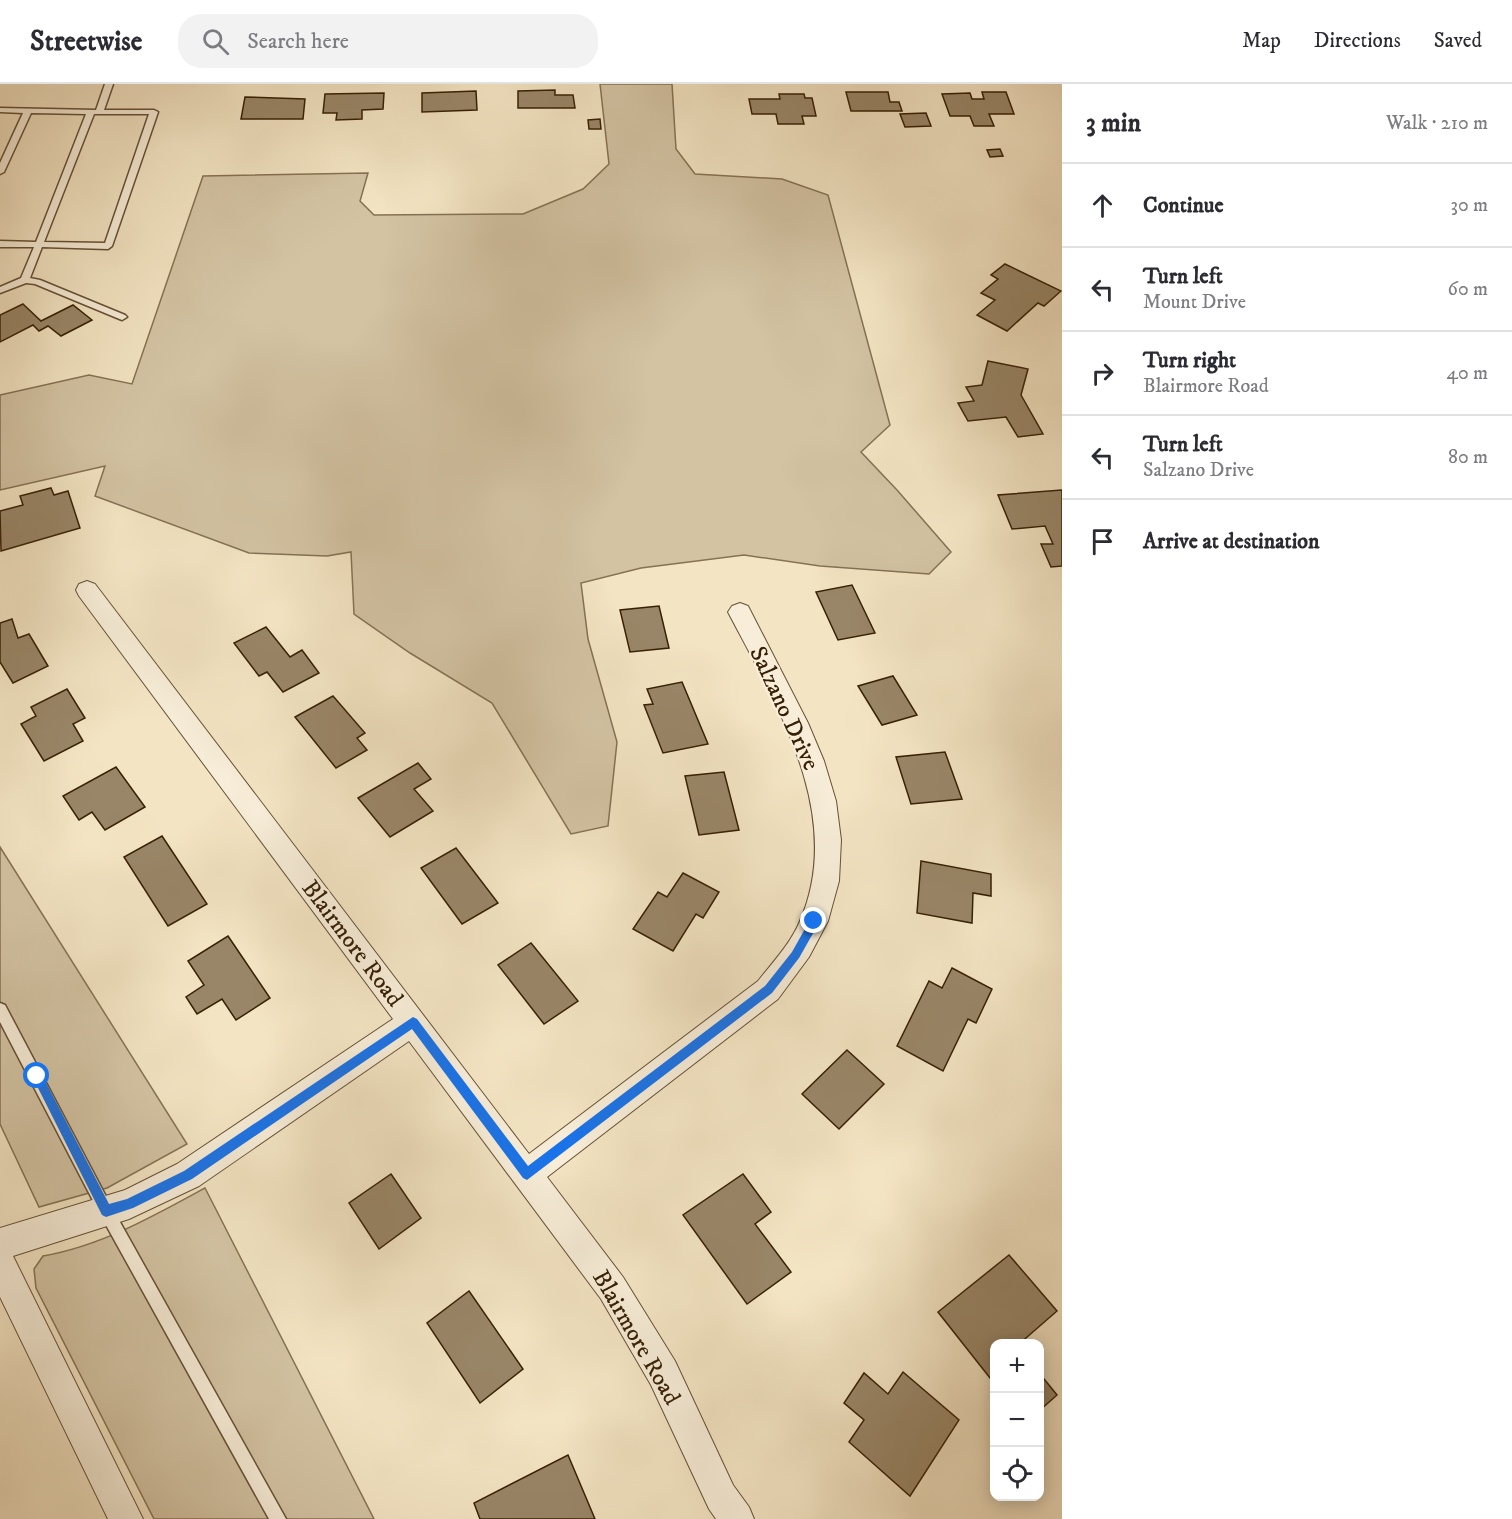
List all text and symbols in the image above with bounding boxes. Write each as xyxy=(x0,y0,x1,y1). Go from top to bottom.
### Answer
search box xyxy=(178,14,598,68)
text: Streetwise xyxy=(30,24,142,59)
icon: search xyxy=(199,25,232,58)
text: Search here xyxy=(247,28,349,55)
text: Map xyxy=(1242,28,1281,54)
text: Directions xyxy=(1314,28,1401,54)
text: Saved xyxy=(1434,28,1482,54)
text: 3 min xyxy=(1086,107,1141,140)
text: Walk · 210 m xyxy=(1386,111,1488,136)
icon: ahead xyxy=(1086,189,1119,222)
text: Continue xyxy=(1143,192,1224,219)
text: 30 m xyxy=(1450,193,1488,218)
text: Turn left xyxy=(1143,263,1223,290)
icon: left xyxy=(1086,273,1119,306)
text: 60 m xyxy=(1448,277,1488,302)
text: Mount Drive xyxy=(1143,290,1246,315)
text: Turn right xyxy=(1143,347,1236,374)
icon: right xyxy=(1086,357,1119,390)
text: 40 m xyxy=(1446,361,1488,386)
text: Blairmore Road xyxy=(1143,374,1269,399)
text: Turn left xyxy=(1143,431,1223,458)
icon: left xyxy=(1086,441,1119,474)
text: 80 m xyxy=(1448,445,1488,470)
text: Salzano Drive xyxy=(1143,458,1254,483)
icon: arrive xyxy=(1086,525,1119,558)
text: Arrive at destination xyxy=(1143,528,1320,555)
street label: Salzano Drive xyxy=(742,642,826,775)
street label: Blairmore Road xyxy=(295,874,410,1013)
route end xyxy=(800,907,826,933)
route start xyxy=(23,1062,49,1088)
street label: Blairmore Road xyxy=(585,1265,687,1410)
map controls xyxy=(990,1339,1044,1501)
button: + xyxy=(990,1339,1044,1393)
button: − xyxy=(990,1393,1044,1447)
button: locate xyxy=(990,1447,1044,1501)

